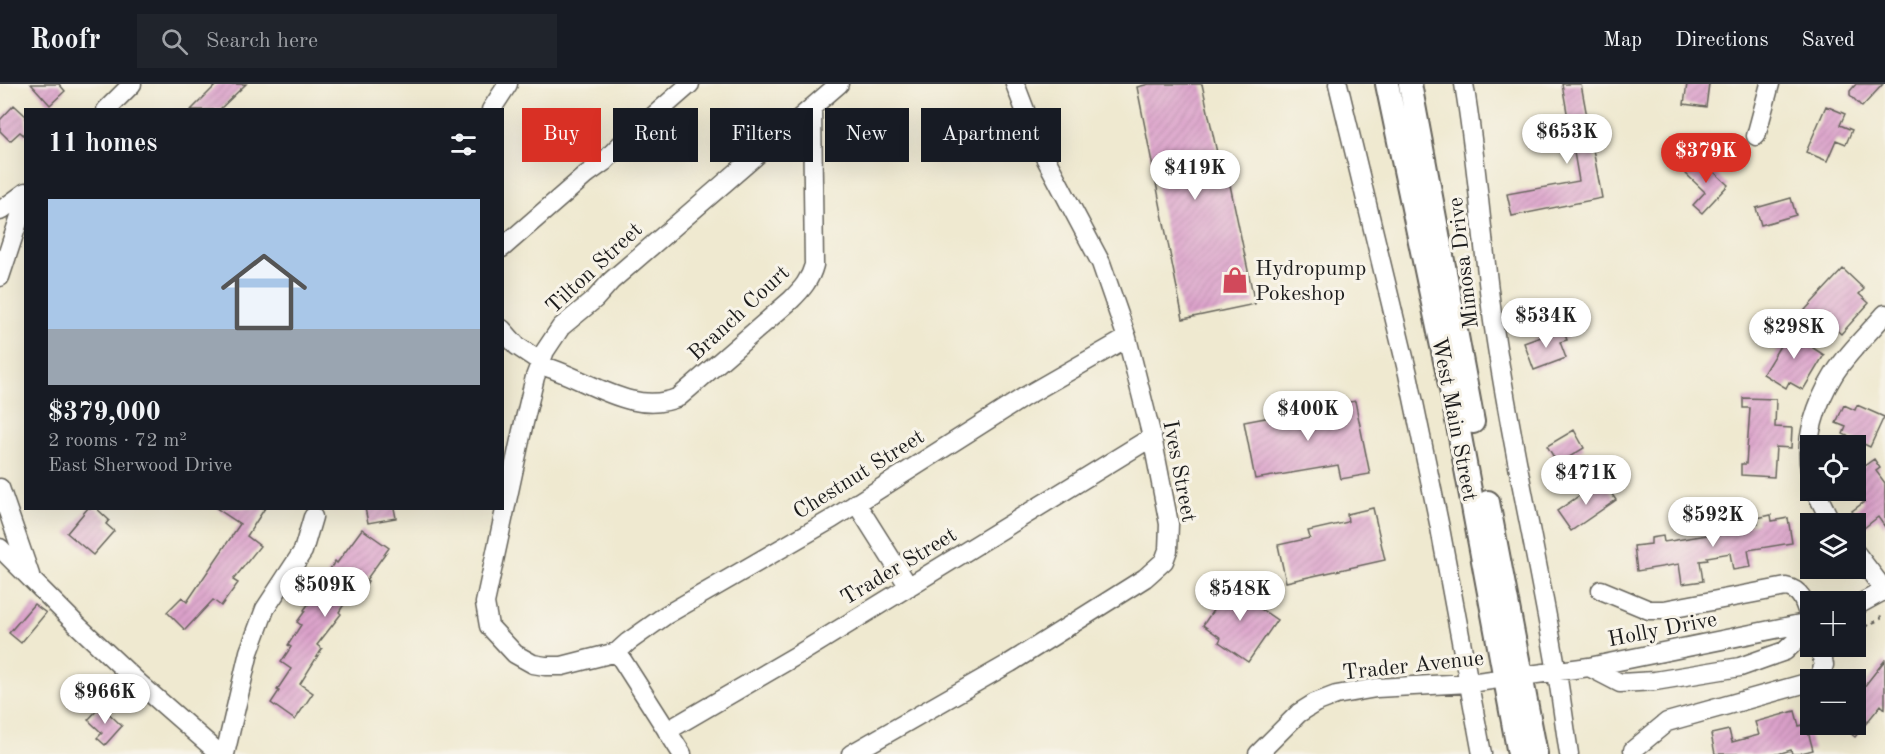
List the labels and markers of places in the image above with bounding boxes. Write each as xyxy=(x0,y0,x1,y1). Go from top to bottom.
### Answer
pin: $653K xyxy=(1525,114,1609,165)
pin: $379K xyxy=(1664,133,1748,184)
pin: $419K xyxy=(1153,150,1237,201)
place label: Hydropump Pokeshop xyxy=(1255,258,1366,305)
shop icon: Hydropump Pokeshop xyxy=(1220,265,1250,295)
pin: $534K xyxy=(1504,298,1588,349)
pin: $298K xyxy=(1752,309,1836,360)
pin: $400K xyxy=(1266,391,1350,442)
pin: $471K xyxy=(1544,455,1628,506)
pin: $592K xyxy=(1671,497,1755,548)
pin: $509K xyxy=(283,567,367,618)
pin: $548K xyxy=(1198,571,1282,622)
pin: $966K xyxy=(63,674,147,725)

